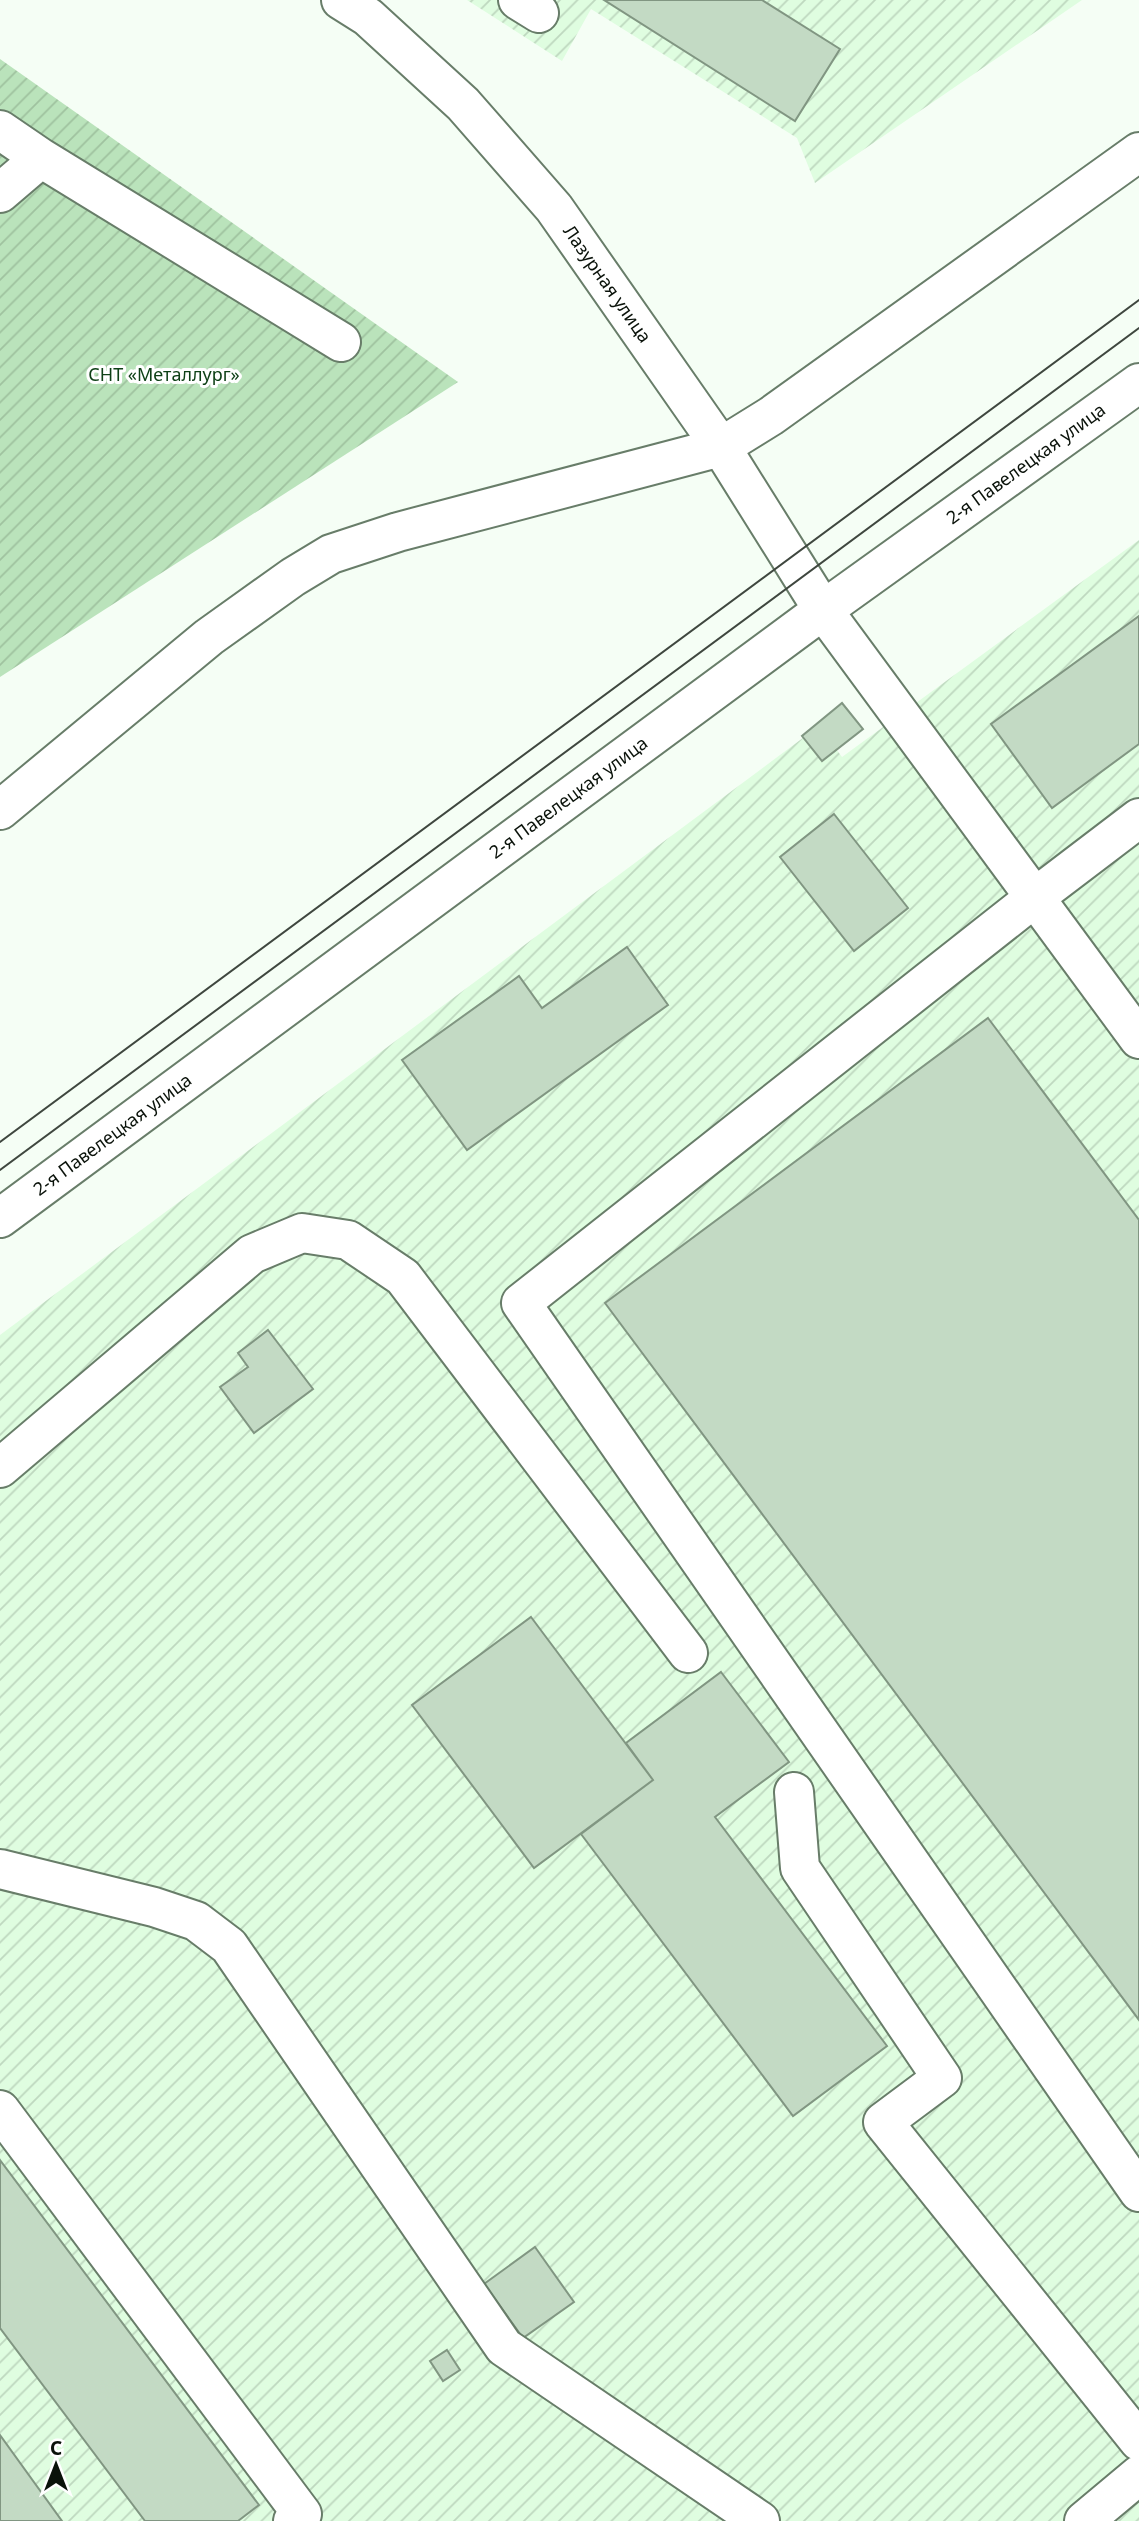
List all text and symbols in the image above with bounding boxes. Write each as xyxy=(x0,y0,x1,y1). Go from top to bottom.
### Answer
street label: Лазурная улица xyxy=(558,220,657,347)
park label: СНТ «Металлург» xyxy=(88,362,240,386)
street label: 2-я Павелецкая улица xyxy=(941,397,1110,529)
street label: 2-я Павелецкая улица xyxy=(484,731,652,864)
street label: 2-я Павелецкая улица xyxy=(28,1067,196,1201)
north arrow xyxy=(21,2430,91,2500)
text: С xyxy=(50,2435,62,2461)

